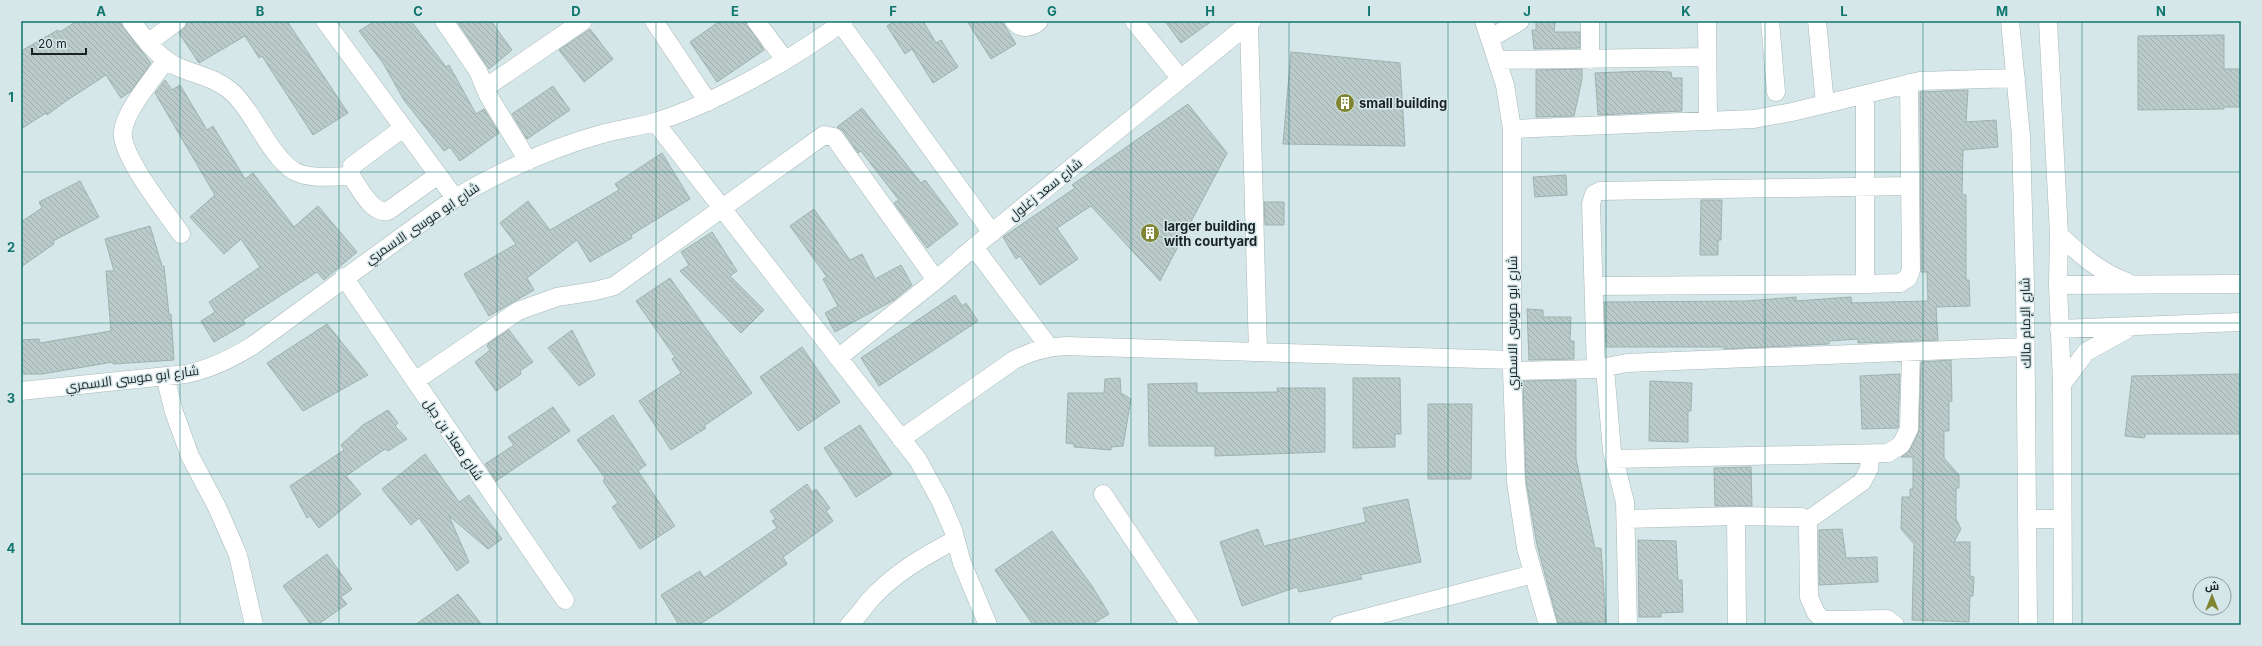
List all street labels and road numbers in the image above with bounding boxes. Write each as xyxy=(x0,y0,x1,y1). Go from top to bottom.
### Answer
street label: شارع سعد زغلول xyxy=(1005,155,1086,224)
street label: شارع ابو موسى الاسمري xyxy=(362,179,484,270)
street label: شارع ابو موسى الاسمري xyxy=(1504,256,1523,390)
street label: شارع الإمام مالك xyxy=(2016,277,2036,369)
street label: شارع ابو موسى الاسمري xyxy=(64,362,200,397)
street label: شارع معاذ بن جبل xyxy=(420,395,487,484)

